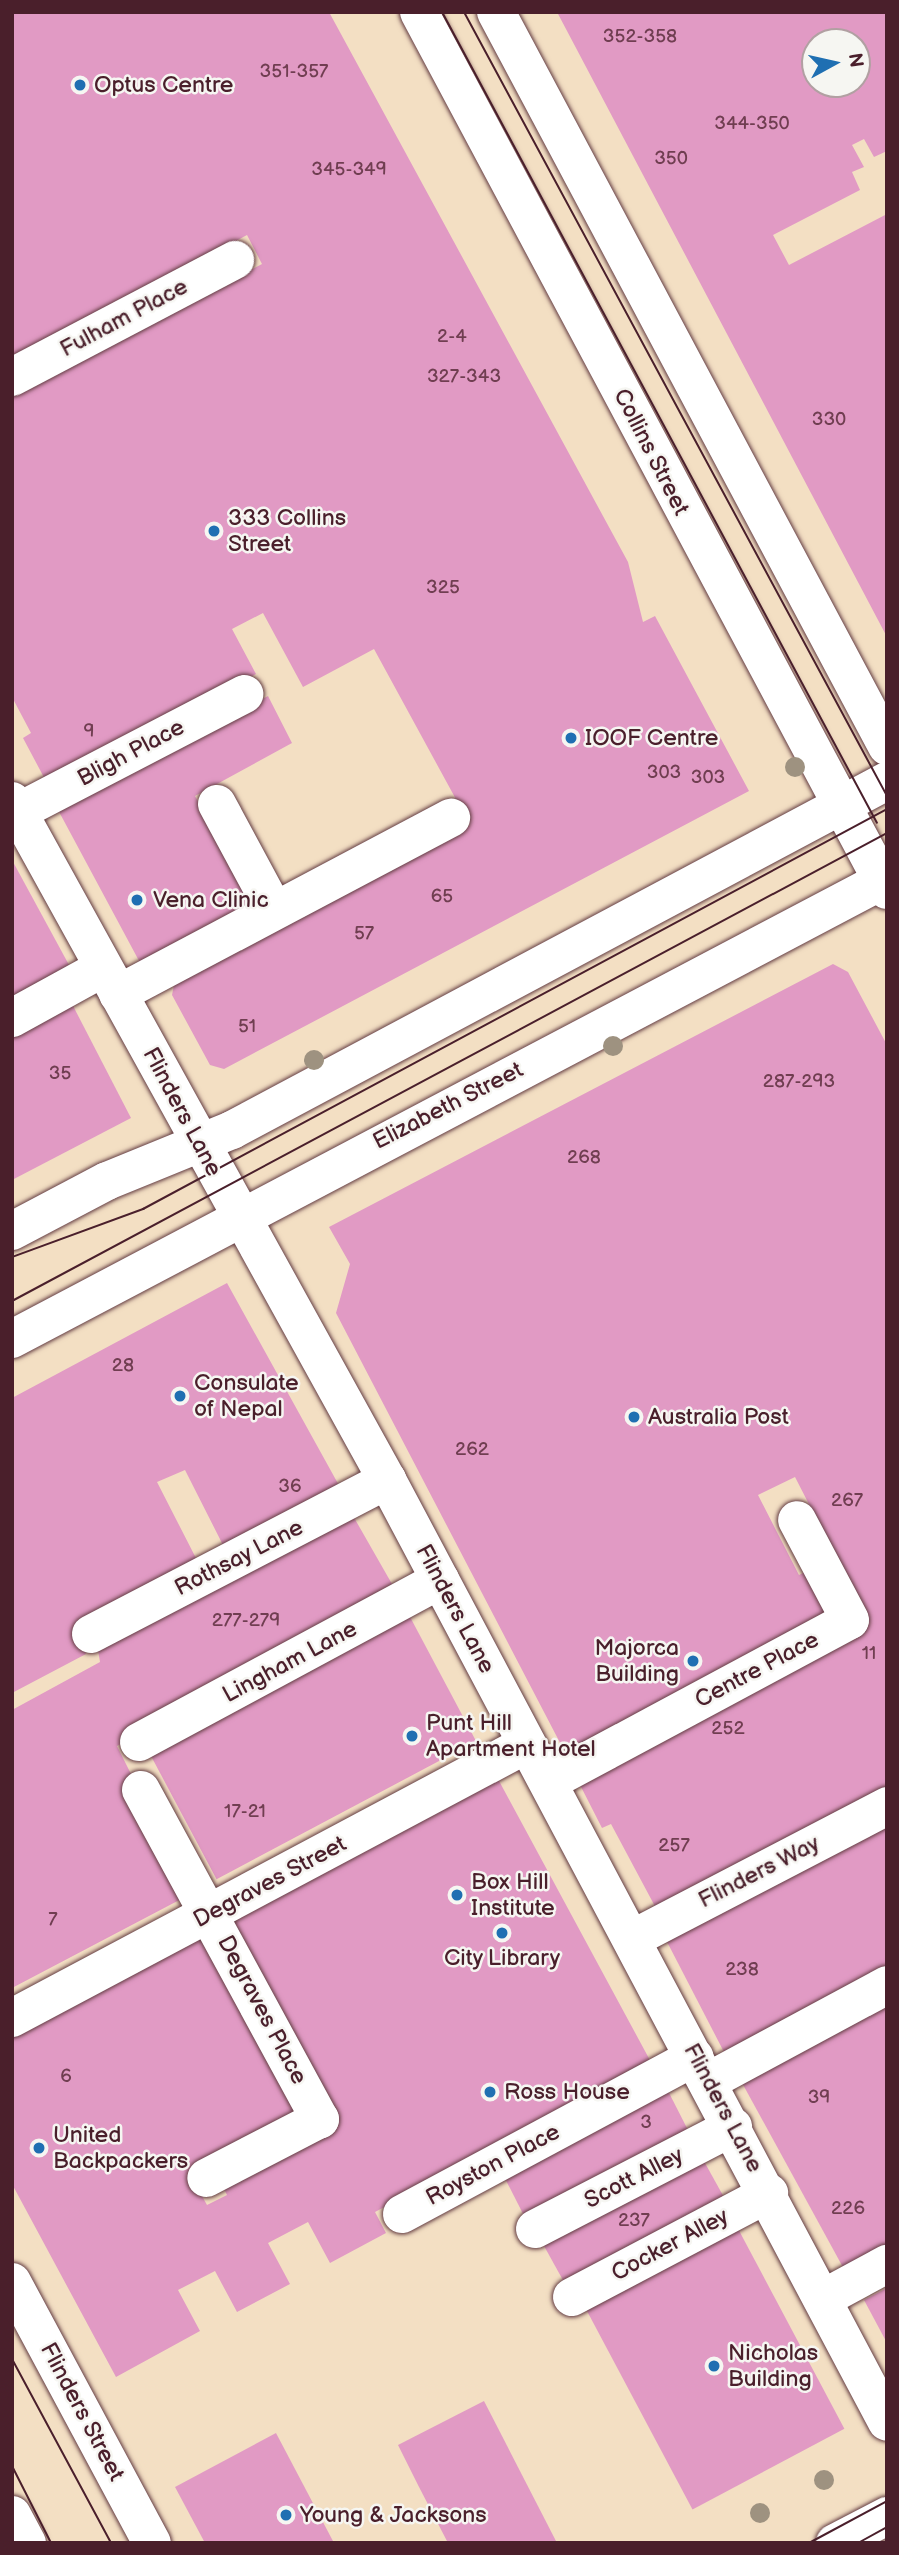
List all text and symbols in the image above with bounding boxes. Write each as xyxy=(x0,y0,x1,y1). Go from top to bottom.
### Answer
house number: 352-358 xyxy=(603,26,677,48)
north arrow xyxy=(801,28,871,98)
text: N xyxy=(843,52,868,69)
house number: 351-357 xyxy=(260,61,328,83)
place label: Optus Centre xyxy=(94,71,233,99)
marker: Optus Centre xyxy=(72,77,88,93)
house number: 344-350 xyxy=(714,113,790,135)
house number: 350 xyxy=(654,148,688,170)
house number: 345-349 xyxy=(311,159,387,181)
street label: Fulham Place xyxy=(55,273,193,363)
house number: 2-4 xyxy=(437,326,467,348)
house number: 327-343 xyxy=(427,366,501,388)
street label: Collins Street xyxy=(607,384,695,520)
house number: 330 xyxy=(812,409,846,431)
place label: 333 Collins Street xyxy=(228,504,346,558)
marker: 333 Collins Street xyxy=(206,523,222,539)
house number: 325 xyxy=(426,577,460,599)
street label: Bligh Place xyxy=(73,713,189,793)
house number: 9 xyxy=(84,721,94,743)
place label: IOOF Centre xyxy=(585,724,718,752)
marker: IOOF Centre xyxy=(563,730,579,746)
house number: 303 xyxy=(647,762,681,784)
house number: 303 xyxy=(691,767,725,789)
place label: Vena Clinic xyxy=(153,886,269,914)
house number: 65 xyxy=(431,886,453,908)
marker: Vena Clinic xyxy=(127,890,147,910)
house number: 57 xyxy=(354,923,374,945)
house number: 51 xyxy=(238,1016,256,1038)
street label: Flinders Lane xyxy=(136,1043,228,1181)
street label: Elizabeth Street xyxy=(368,1056,528,1156)
house number: 35 xyxy=(49,1063,71,1085)
house number: 287-293 xyxy=(763,1071,835,1093)
house number: 268 xyxy=(567,1147,601,1169)
house number: 28 xyxy=(112,1355,134,1377)
place label: Consulate of Nepal xyxy=(194,1369,299,1423)
marker: Consulate of Nepal xyxy=(172,1388,188,1404)
place label: Australia Post xyxy=(648,1403,789,1431)
marker: Australia Post xyxy=(626,1409,642,1425)
house number: 262 xyxy=(455,1439,489,1461)
house number: 36 xyxy=(278,1476,302,1498)
house number: 267 xyxy=(831,1490,863,1512)
street label: Rothsay Lane xyxy=(169,1513,309,1603)
street label: Flinders Lane xyxy=(409,1540,501,1678)
house number: 277-279 xyxy=(212,1610,280,1632)
street label: Lingham Lane xyxy=(218,1615,362,1709)
street label: Centre Place xyxy=(690,1626,824,1714)
place label: Majorca Building xyxy=(594,1634,679,1688)
house number: 11 xyxy=(862,1643,876,1665)
marker: Majorca Building xyxy=(685,1653,701,1669)
place label: Punt Hill Apartment Hotel xyxy=(426,1709,596,1763)
house number: 252 xyxy=(711,1718,745,1740)
marker: Punt Hill Apartment Hotel xyxy=(404,1728,420,1744)
house number: 17-21 xyxy=(224,1801,266,1823)
street label: Degraves Street xyxy=(189,1830,351,1934)
street label: Flinders Way xyxy=(693,1830,825,1914)
house number: 257 xyxy=(658,1835,690,1857)
place label: Box Hill Institute xyxy=(471,1868,555,1922)
marker: Box Hill Institute xyxy=(449,1887,465,1903)
house number: 7 xyxy=(48,1909,58,1931)
marker: City Library xyxy=(494,1925,510,1941)
street label: Degraves Place xyxy=(211,1931,313,2089)
place label: City Library xyxy=(443,1944,561,1972)
house number: 238 xyxy=(725,1959,759,1981)
street label: Flinders Lane xyxy=(677,2039,769,2177)
house number: 6 xyxy=(60,2066,72,2088)
place label: Ross House xyxy=(504,2078,630,2106)
marker: Ross House xyxy=(482,2084,498,2100)
house number: 39 xyxy=(808,2087,830,2109)
house number: 3 xyxy=(640,2112,652,2134)
street label: Royston Place xyxy=(421,2118,565,2212)
place label: United Backpackers xyxy=(53,2121,188,2175)
marker: United Backpackers xyxy=(31,2140,47,2156)
street label: Scott Alley xyxy=(580,2141,688,2215)
house number: 226 xyxy=(831,2198,865,2220)
street label: Cocker Alley xyxy=(607,2203,733,2287)
house number: 237 xyxy=(618,2210,650,2232)
street label: Flinders Street xyxy=(34,2338,130,2486)
place label: Nicholas Building xyxy=(728,2339,818,2393)
marker: Nicholas Building xyxy=(706,2358,722,2374)
place label: Young & Jacksons xyxy=(300,2501,488,2529)
marker: Young & Jacksons xyxy=(278,2507,294,2523)

